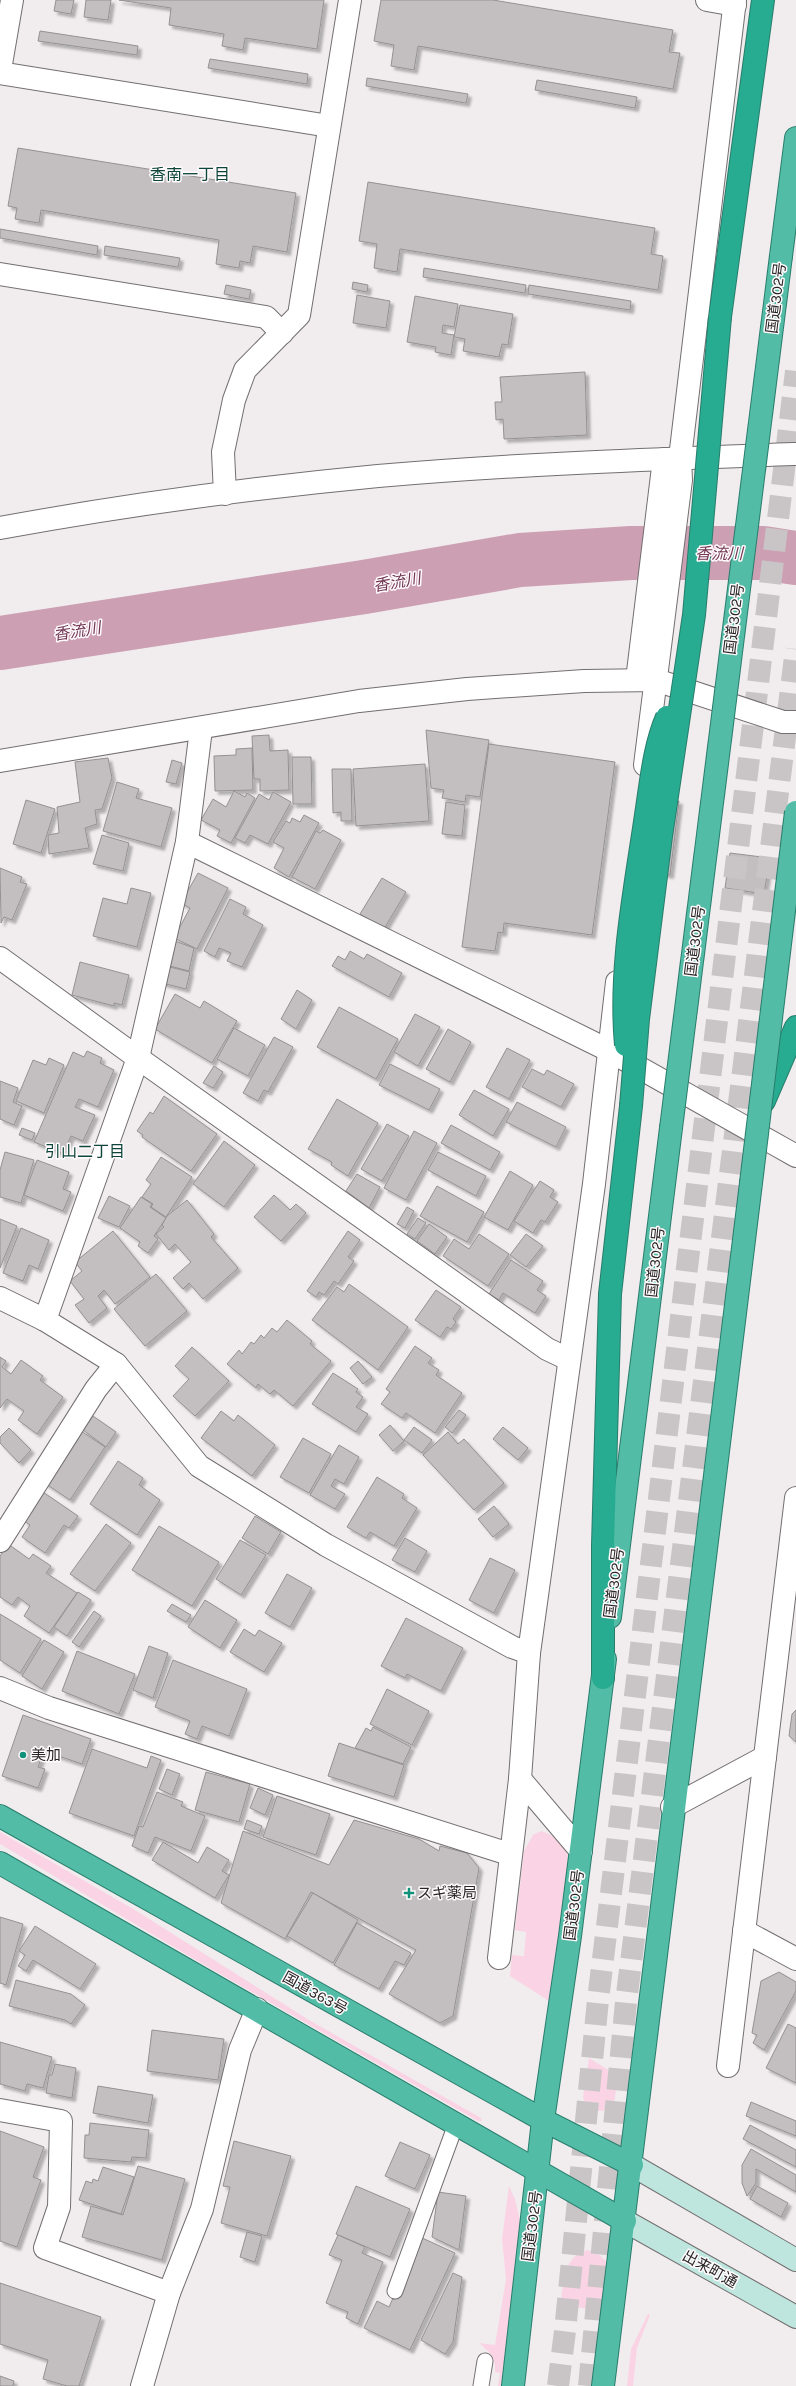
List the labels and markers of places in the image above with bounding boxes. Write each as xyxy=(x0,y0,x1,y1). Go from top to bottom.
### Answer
place label: 美加 xyxy=(31,1746,61,1764)
marker: 美加 xyxy=(18,1750,28,1760)
place label: スギ薬局 xyxy=(417,1884,477,1902)
marker: スギ薬局 xyxy=(404,1888,414,1898)

